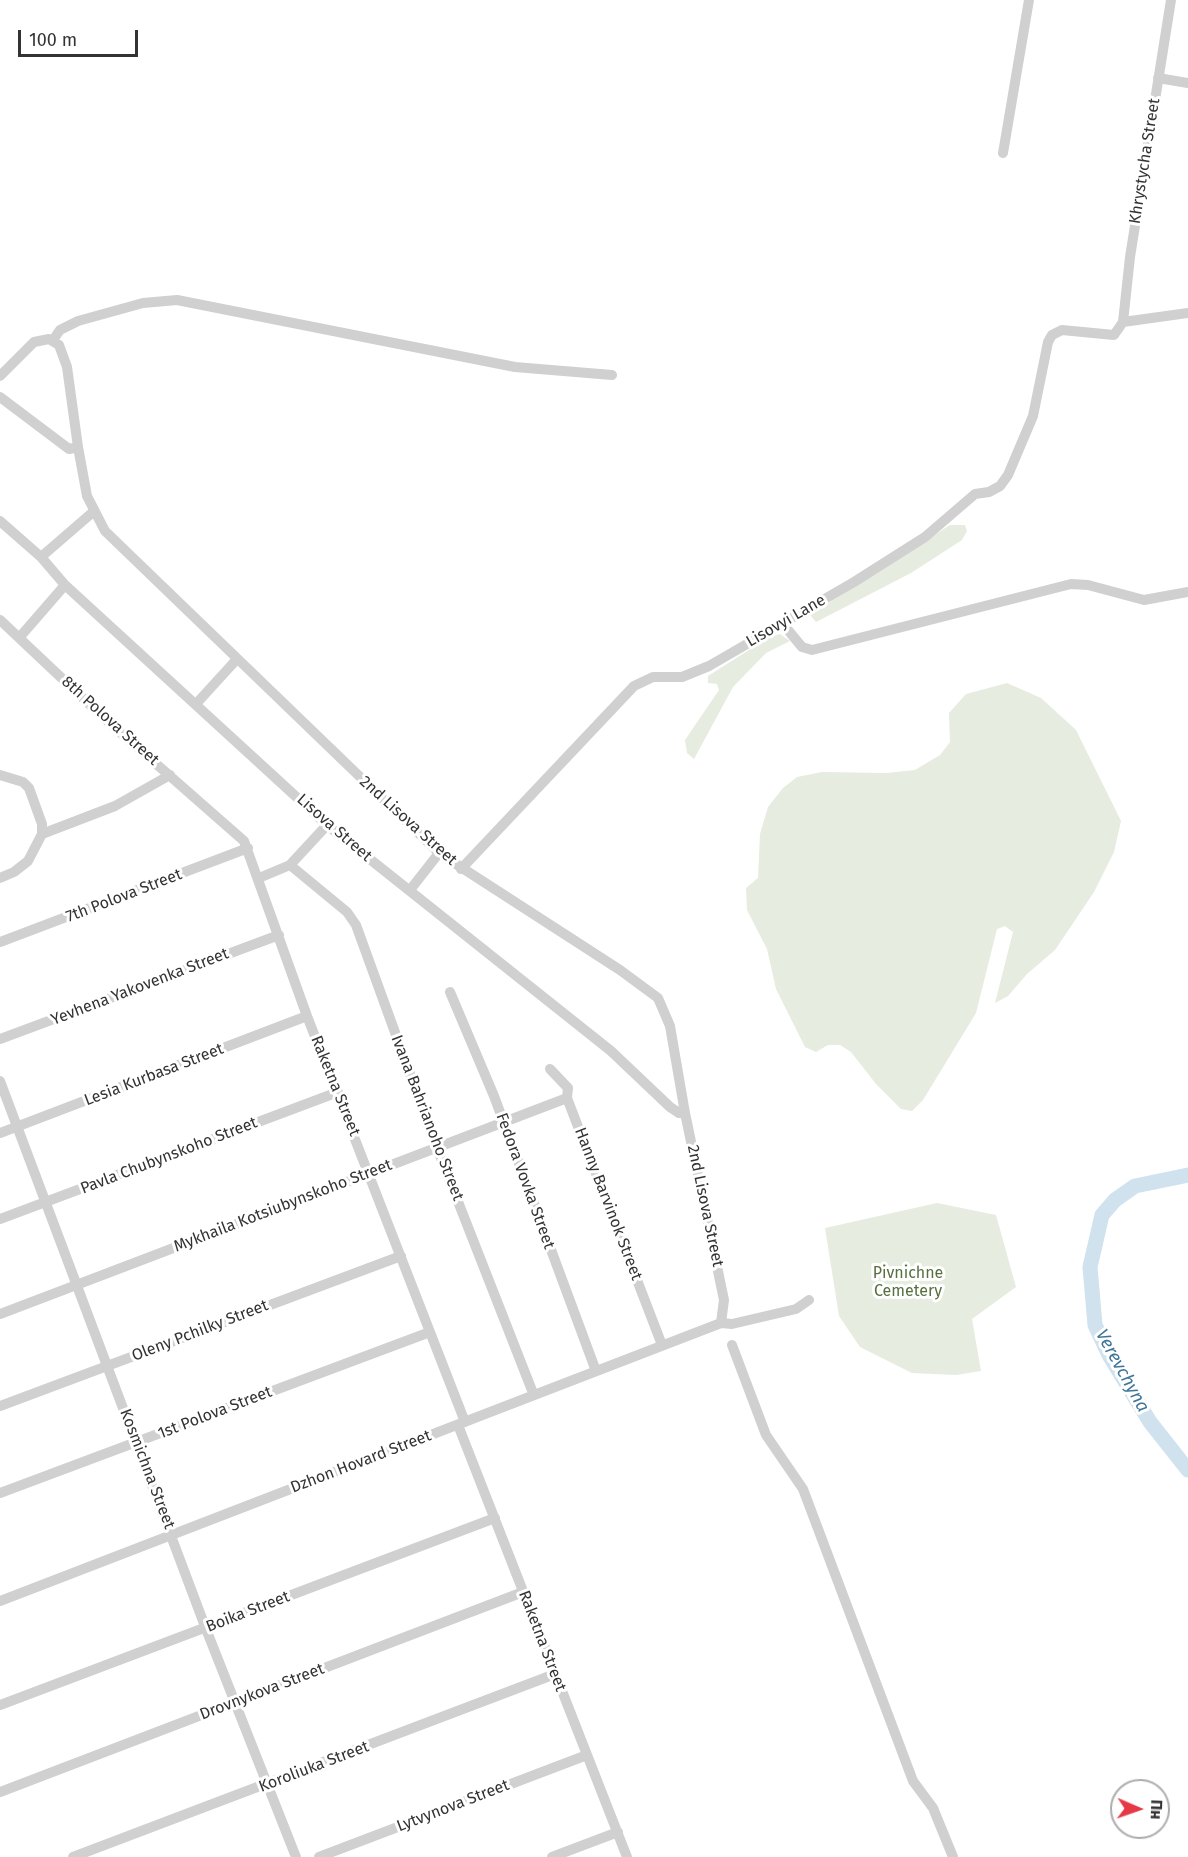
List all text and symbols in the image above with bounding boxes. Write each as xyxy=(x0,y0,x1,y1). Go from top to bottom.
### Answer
scale bar xyxy=(21,18,141,56)
text: 100 m xyxy=(29,29,77,51)
street label: Khrystycha Street xyxy=(1126,97,1164,225)
street label: Lisovyi Lane xyxy=(743,591,829,651)
street label: 8th Polova Street xyxy=(57,672,163,770)
street label: 2nd Lisova Street xyxy=(355,772,461,870)
street label: Lisova Street xyxy=(293,790,375,866)
street label: 7th Polova Street xyxy=(63,865,185,927)
street label: Yevhena Yakovenka Street xyxy=(49,944,231,1030)
street label: Raketna Street xyxy=(306,1033,364,1139)
street label: Ivana Bahrianoho Street xyxy=(387,1033,467,1203)
street label: Lesia Kurbasa Street xyxy=(82,1040,226,1110)
street label: Fedora Vovka Street xyxy=(491,1110,559,1252)
street label: Pavla Chubynskoho Street xyxy=(78,1113,260,1199)
street label: Hanny Barvinok Street xyxy=(570,1125,646,1283)
street label: 2nd Lisova Street xyxy=(683,1143,727,1269)
street label: Mykhaila Kotsiubynskoho Street xyxy=(171,1155,395,1257)
park label: Pivnichne Cemetery xyxy=(873,1264,943,1302)
street label: Oleny Pchilky Street xyxy=(129,1296,271,1366)
water label: Verevchyna xyxy=(1090,1326,1154,1416)
street label: 1st Polova Street xyxy=(155,1382,275,1444)
street label: Kosmichna Street xyxy=(115,1406,179,1532)
street label: Dzhon Hovard Street xyxy=(288,1426,434,1498)
street label: Boika Street xyxy=(204,1587,292,1637)
street label: Raketna Street xyxy=(514,1588,570,1694)
street label: Drovnykova Street xyxy=(197,1659,327,1725)
street label: Koroliuka Street xyxy=(256,1737,372,1797)
street label: Lytvynova Street xyxy=(394,1776,512,1836)
north arrow xyxy=(1110,1779,1170,1839)
text: Пн xyxy=(1147,1799,1166,1820)

